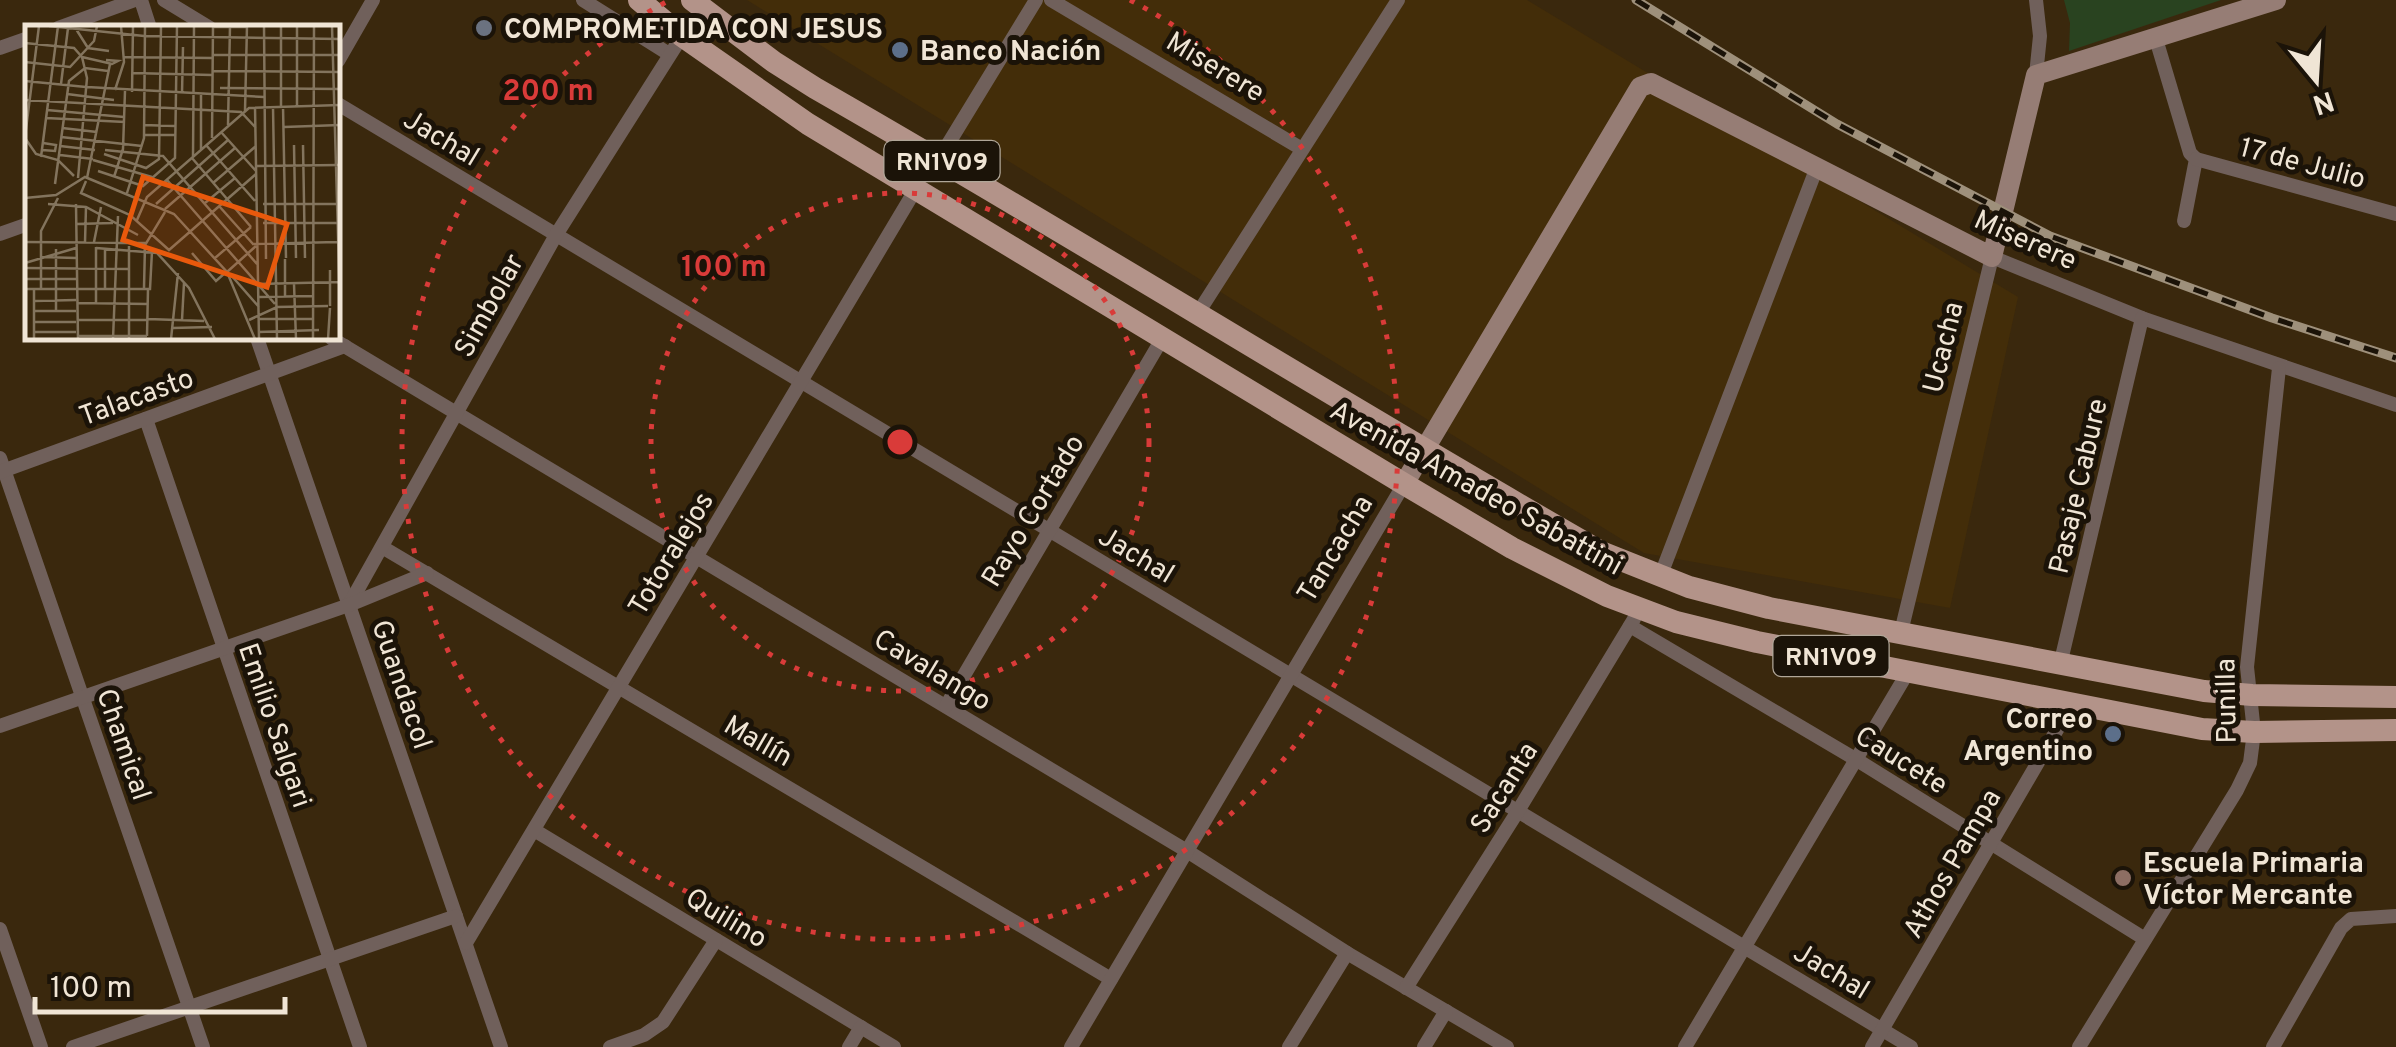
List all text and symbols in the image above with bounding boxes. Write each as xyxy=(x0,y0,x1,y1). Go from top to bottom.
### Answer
place label: COMPROMETIDA CON JESUS xyxy=(504,13,883,49)
marker: COMPROMETIDA CON JESUS xyxy=(473,17,495,39)
inset map xyxy=(25,25,340,340)
street label: Miserere xyxy=(1159,25,1270,112)
north arrow xyxy=(2266,30,2366,130)
place label: Banco Nación xyxy=(920,35,1101,71)
marker: Banco Nación xyxy=(889,39,911,61)
text: 200 m xyxy=(502,74,594,111)
text: N xyxy=(2308,81,2338,121)
street label: Jachal xyxy=(396,103,485,176)
street label: 17 de Julio xyxy=(2235,131,2369,199)
road number: RN1V09 xyxy=(884,141,1000,181)
street label: Miserere xyxy=(1968,203,2082,280)
street label: Simbolar xyxy=(448,248,534,364)
text: 100 m xyxy=(681,250,767,287)
street label: Ucacha xyxy=(1916,298,1974,397)
street label: Talacasto xyxy=(75,362,199,436)
street label: Avenida Amadeo Sabattini xyxy=(1323,394,1628,585)
street label: Pasaje Cabure xyxy=(2042,396,2118,578)
centre of rings xyxy=(882,424,918,460)
street label: Rayo Cortado xyxy=(975,429,1094,594)
street label: Totoralejos xyxy=(622,486,724,623)
street label: Tancacha xyxy=(1290,489,1383,610)
street label: Jachal xyxy=(1091,520,1180,593)
street label: Guandacol xyxy=(361,615,439,754)
street label: Cavalango xyxy=(866,622,997,721)
road number: RN1V09 xyxy=(1774,636,1888,676)
street label: Emilio Salgari xyxy=(228,639,318,813)
street label: Punilla xyxy=(2209,658,2247,744)
street label: Chamical xyxy=(86,684,158,806)
place label: Correo Argentino xyxy=(1963,703,2093,771)
street label: Mallín xyxy=(716,709,799,777)
street label: Caucete xyxy=(1847,719,1954,804)
marker: Correo Argentino xyxy=(2102,723,2124,745)
street label: Sacanta xyxy=(1463,736,1548,841)
street label: Athos Pampa xyxy=(1896,783,2011,946)
place label: Escuela Primaria Víctor Mercante xyxy=(2143,847,2364,915)
marker: Escuela Primaria Víctor Mercante xyxy=(2112,867,2134,889)
street label: Quilino xyxy=(678,881,773,958)
street label: Jachal xyxy=(1786,936,1875,1009)
scale bar xyxy=(35,952,285,1014)
text: 100 m xyxy=(50,971,132,1008)

